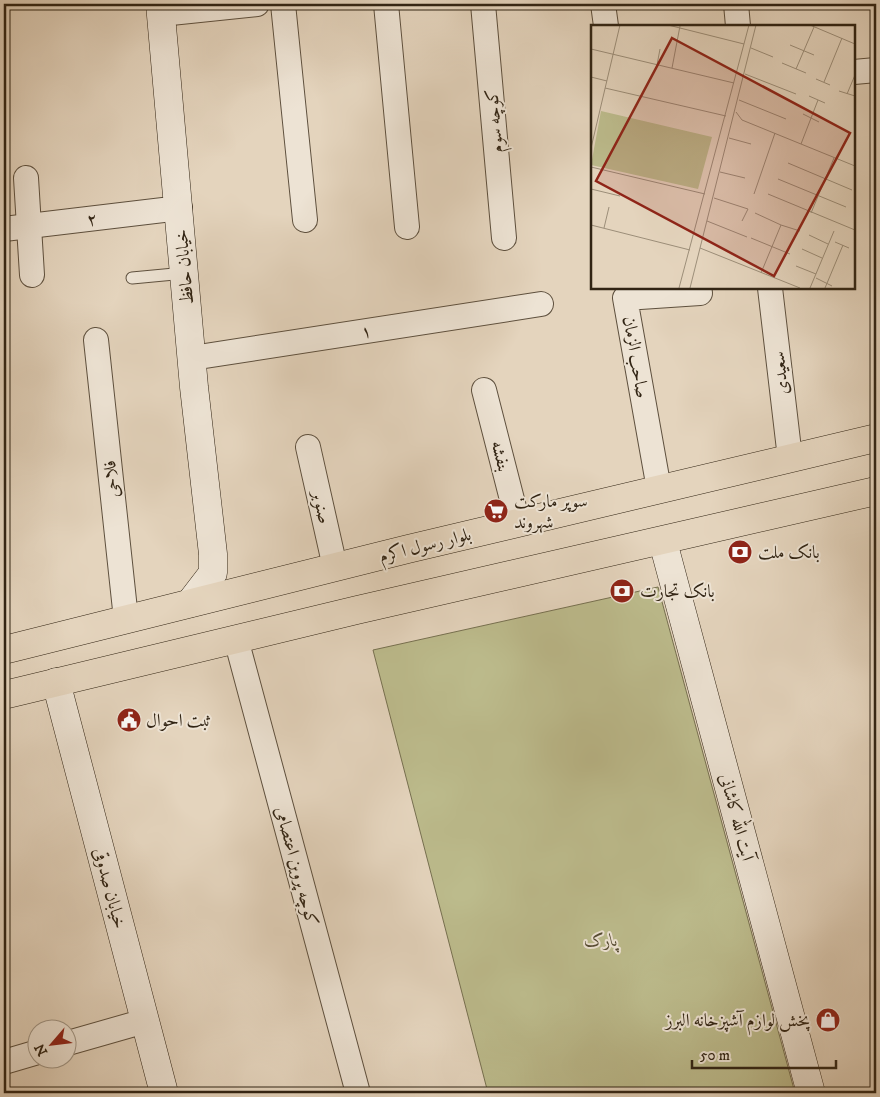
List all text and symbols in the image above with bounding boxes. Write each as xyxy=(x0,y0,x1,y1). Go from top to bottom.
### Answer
inset map xyxy=(591,25,855,289)
street label: کوچه سوم xyxy=(481,88,513,154)
street label: ۲ xyxy=(86,208,99,232)
street label: خیابان حافظ xyxy=(171,228,199,306)
street label: صاحب الزمان xyxy=(617,315,653,400)
street label: ۱ xyxy=(359,320,373,344)
street label: سعیدی xyxy=(768,350,794,396)
street label: بنفشه xyxy=(486,438,514,474)
street label: فلاحی xyxy=(99,459,125,499)
street label: صنوبر xyxy=(306,487,335,526)
place label: سوپر مارکت شهروند xyxy=(514,491,588,534)
supermarket icon: سوپر مارکت شهروند xyxy=(483,498,509,524)
street label: بلوار رسول اکرم xyxy=(377,524,475,572)
bank icon: بانک ملت xyxy=(727,539,753,565)
place label: بانک ملت xyxy=(758,542,820,564)
bank icon: بانک تجارت xyxy=(609,578,635,604)
place label: بانک تجارت xyxy=(640,581,715,603)
public building icon: ثبت احوال xyxy=(116,707,142,733)
place label: ثبت احوال xyxy=(146,710,211,732)
street label: آیت الله کاشانی xyxy=(714,770,763,865)
street label: کوچه پروین اعتصامی xyxy=(269,804,323,929)
street label: خیابان صدوقی xyxy=(88,845,130,931)
park label: پارک xyxy=(584,930,619,953)
shop icon: پخش لوازم آشپزخانه البرز xyxy=(815,1007,841,1033)
place label: پخش لوازم آشپزخانه البرز xyxy=(663,1010,810,1036)
north arrow xyxy=(28,1020,78,1070)
scale bar xyxy=(692,1037,836,1069)
text: N xyxy=(31,1040,52,1059)
text: 50 m xyxy=(700,1046,730,1065)

